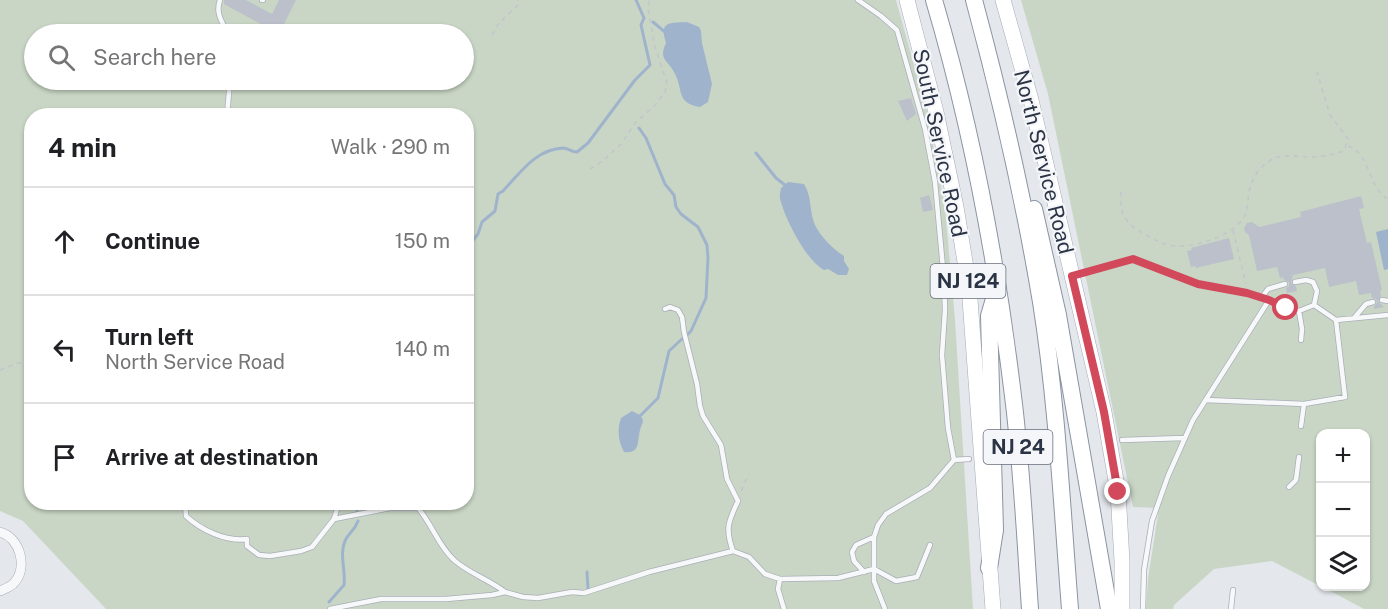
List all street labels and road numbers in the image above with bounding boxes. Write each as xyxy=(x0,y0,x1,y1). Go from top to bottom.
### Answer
street label: South Service Road xyxy=(908,47,972,239)
street label: North Service Road xyxy=(1009,67,1079,257)
road number: NJ 124 xyxy=(930,264,1006,298)
road number: NJ 24 xyxy=(984,430,1052,464)

